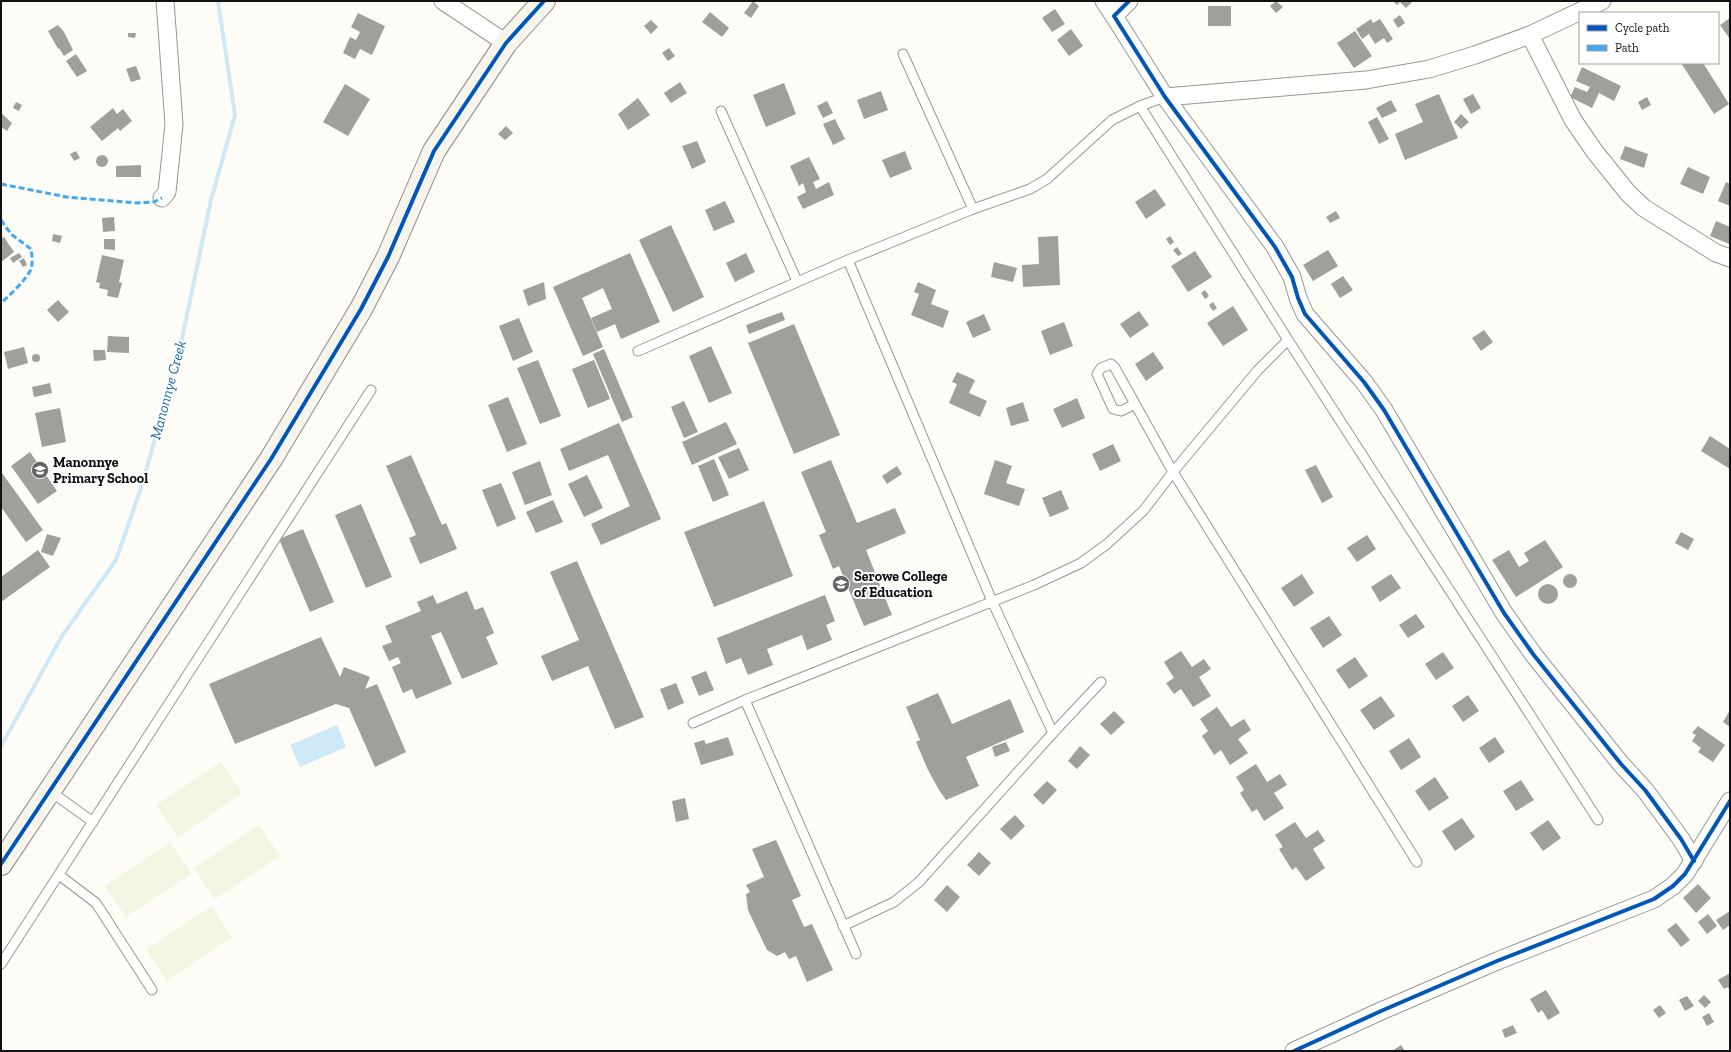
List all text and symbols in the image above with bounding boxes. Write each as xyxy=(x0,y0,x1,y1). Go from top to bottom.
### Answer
legend xyxy=(1579,12,1719,64)
text: Cycle path xyxy=(1615,21,1670,35)
text: Path xyxy=(1615,41,1639,55)
water label: Manonnye Creek xyxy=(146,338,190,442)
place label: Manonnye Primary School xyxy=(53,454,148,487)
school or university icon: Manonnye Primary School xyxy=(30,460,50,480)
place label: Serowe College of Education xyxy=(854,568,948,601)
school or university icon: Serowe College of Education xyxy=(831,574,851,594)

